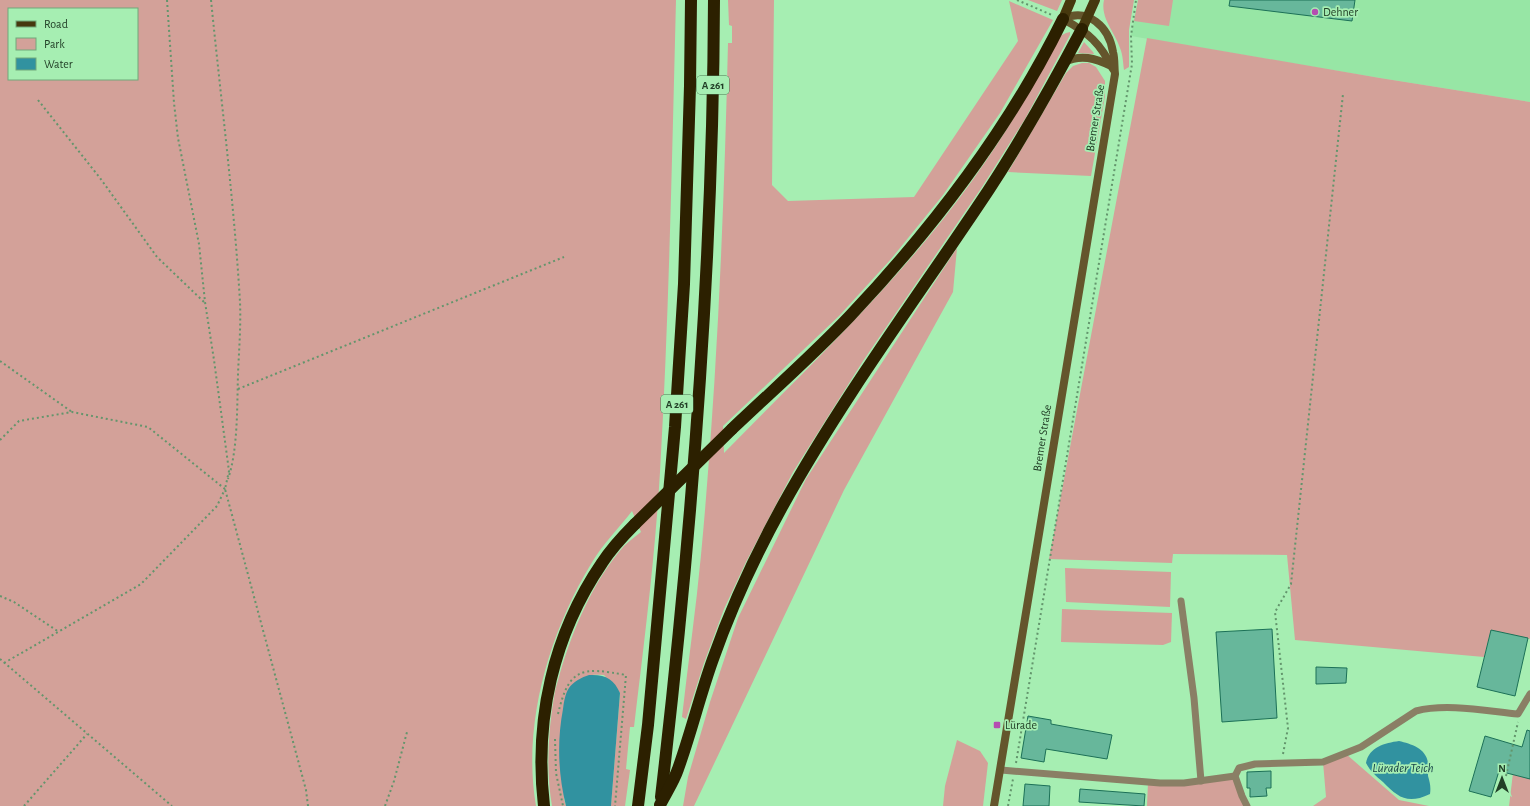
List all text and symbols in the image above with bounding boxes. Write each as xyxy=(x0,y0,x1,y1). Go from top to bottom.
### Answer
place label: Dehner xyxy=(1323,6,1358,18)
marker: Dehner xyxy=(1310,7,1320,17)
legend xyxy=(8,8,138,80)
text: Road xyxy=(44,18,68,30)
text: Park xyxy=(44,38,65,50)
text: Water xyxy=(44,58,73,70)
road number: A 261 xyxy=(697,76,729,94)
street label: Bremer Straße xyxy=(1084,84,1106,152)
road number: A 261 xyxy=(661,395,693,413)
street label: Bremer Straße xyxy=(1031,404,1053,472)
place label: Lürade xyxy=(1005,719,1037,731)
marker: Lürade xyxy=(992,720,1002,730)
north arrow xyxy=(1482,758,1522,798)
water label: Lürader Teich xyxy=(1372,762,1434,775)
text: N xyxy=(1498,763,1506,774)

